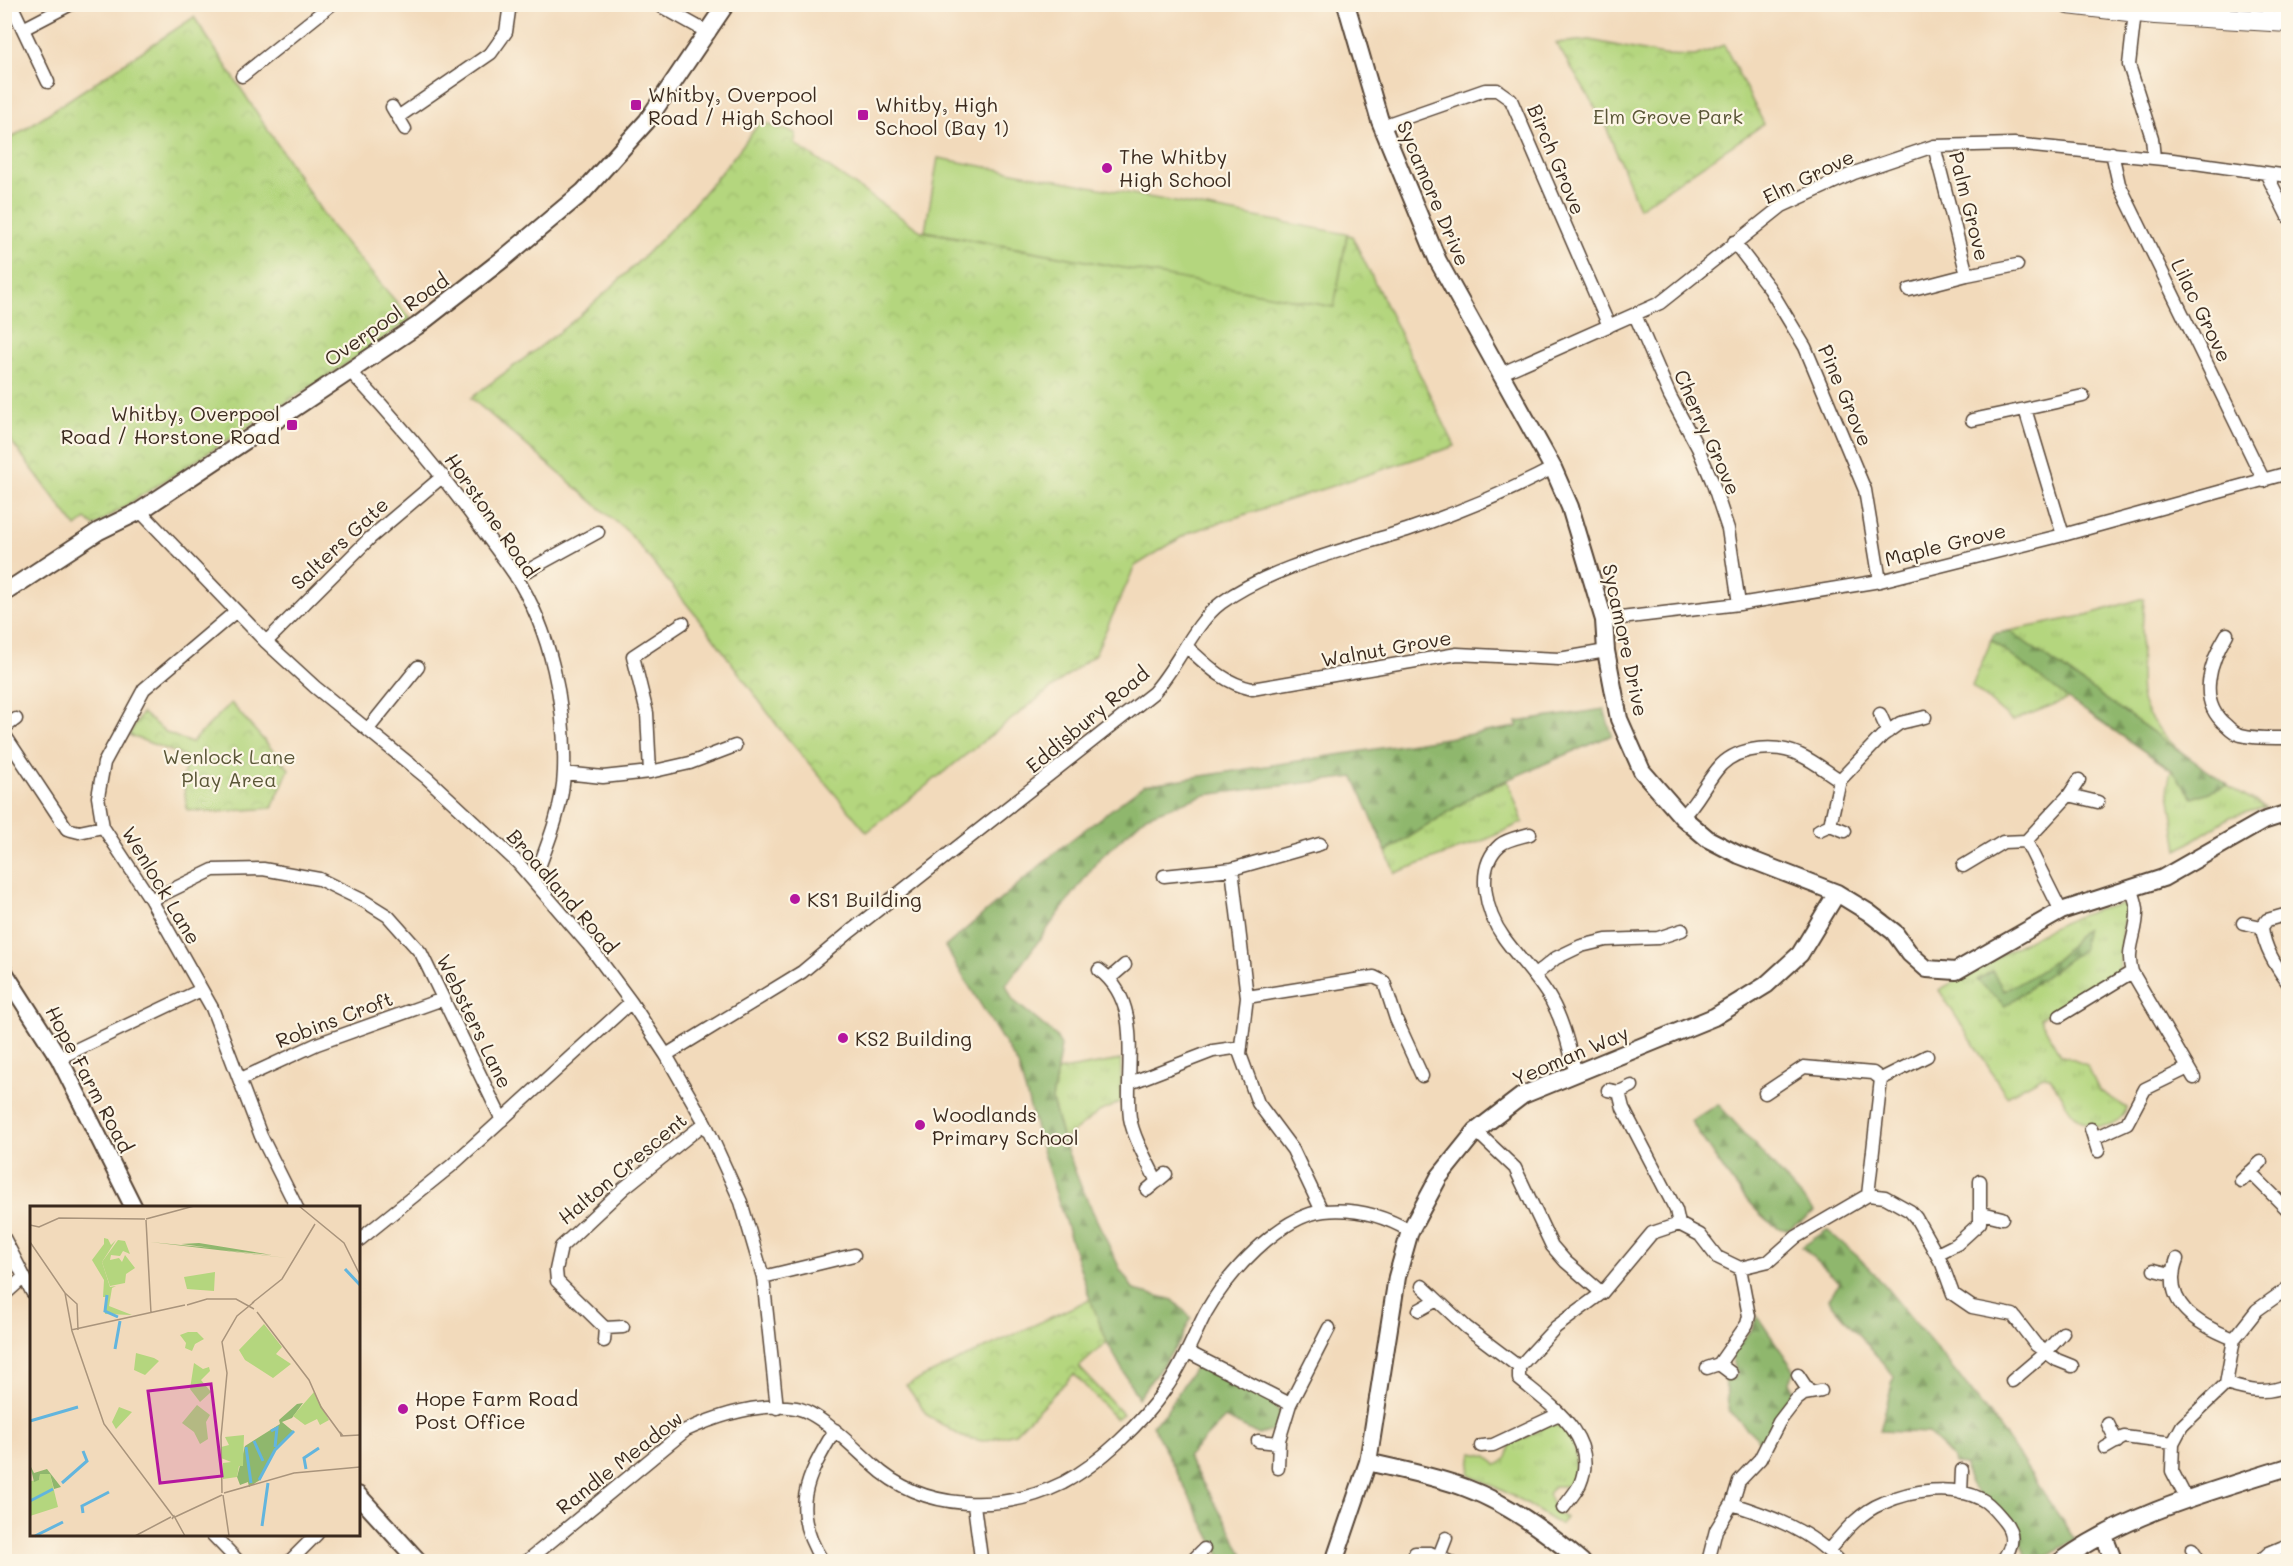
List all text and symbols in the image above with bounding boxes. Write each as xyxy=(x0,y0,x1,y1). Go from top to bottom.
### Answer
place label: Whitby, Overpool Road / High School xyxy=(648,81,834,130)
place label: Whitby, High School (Bay 1) xyxy=(875,91,1009,140)
marker: Whitby, Overpool Road / High School xyxy=(629,98,643,112)
street label: Birch Grove xyxy=(1522,100,1592,218)
park label: Elm Grove Park xyxy=(1593,103,1743,129)
marker: Whitby, High School (Bay 1) xyxy=(856,108,870,122)
street label: Sycamore Drive xyxy=(1392,116,1476,270)
place label: The Whitby High School xyxy=(1119,143,1232,192)
street label: Elm Grove xyxy=(1758,143,1858,209)
street label: Palm Grove xyxy=(1944,149,1996,263)
marker: The Whitby High School xyxy=(1100,161,1114,175)
street label: Lilac Grove xyxy=(2166,254,2238,366)
street label: Overpool Road xyxy=(319,266,453,372)
street label: Pine Grove xyxy=(1813,340,1879,450)
street label: Cherry Grove xyxy=(1669,365,1747,499)
place label: Whitby, Overpool Road / Horstone Road xyxy=(61,400,280,449)
marker: Whitby, Overpool Road / Horstone Road xyxy=(285,418,299,432)
street label: Horstone Road xyxy=(439,448,545,582)
street label: Salters Gate xyxy=(285,491,393,595)
street label: Maple Grove xyxy=(1882,516,2008,572)
street label: Sycamore Drive xyxy=(1597,561,1655,719)
street label: Walnut Grove xyxy=(1319,624,1453,672)
street label: Eddisbury Road xyxy=(1020,660,1154,778)
park label: Wenlock Lane Play Area xyxy=(162,743,296,792)
street label: Wenlock Lane xyxy=(117,821,207,949)
street label: Broadland Road xyxy=(502,823,624,959)
place label: KS1 Building xyxy=(807,886,922,912)
marker: KS1 Building xyxy=(788,892,802,906)
street label: Websters Lane xyxy=(431,950,519,1092)
street label: Robins Croft xyxy=(272,985,396,1053)
street label: Hope Farm Road xyxy=(40,1001,140,1157)
street label: Yeoman Way xyxy=(1508,1019,1632,1091)
place label: KS2 Building xyxy=(855,1025,972,1051)
marker: KS2 Building xyxy=(836,1031,850,1045)
place label: Woodlands Primary School xyxy=(932,1101,1079,1150)
street label: Halton Crescent xyxy=(552,1107,692,1229)
marker: Woodlands Primary School xyxy=(913,1118,927,1132)
inset map xyxy=(30,1206,360,1536)
place label: Hope Farm Road Post Office xyxy=(415,1385,578,1434)
marker: Hope Farm Road Post Office xyxy=(396,1402,410,1416)
street label: Randle Meadow xyxy=(550,1404,688,1520)

